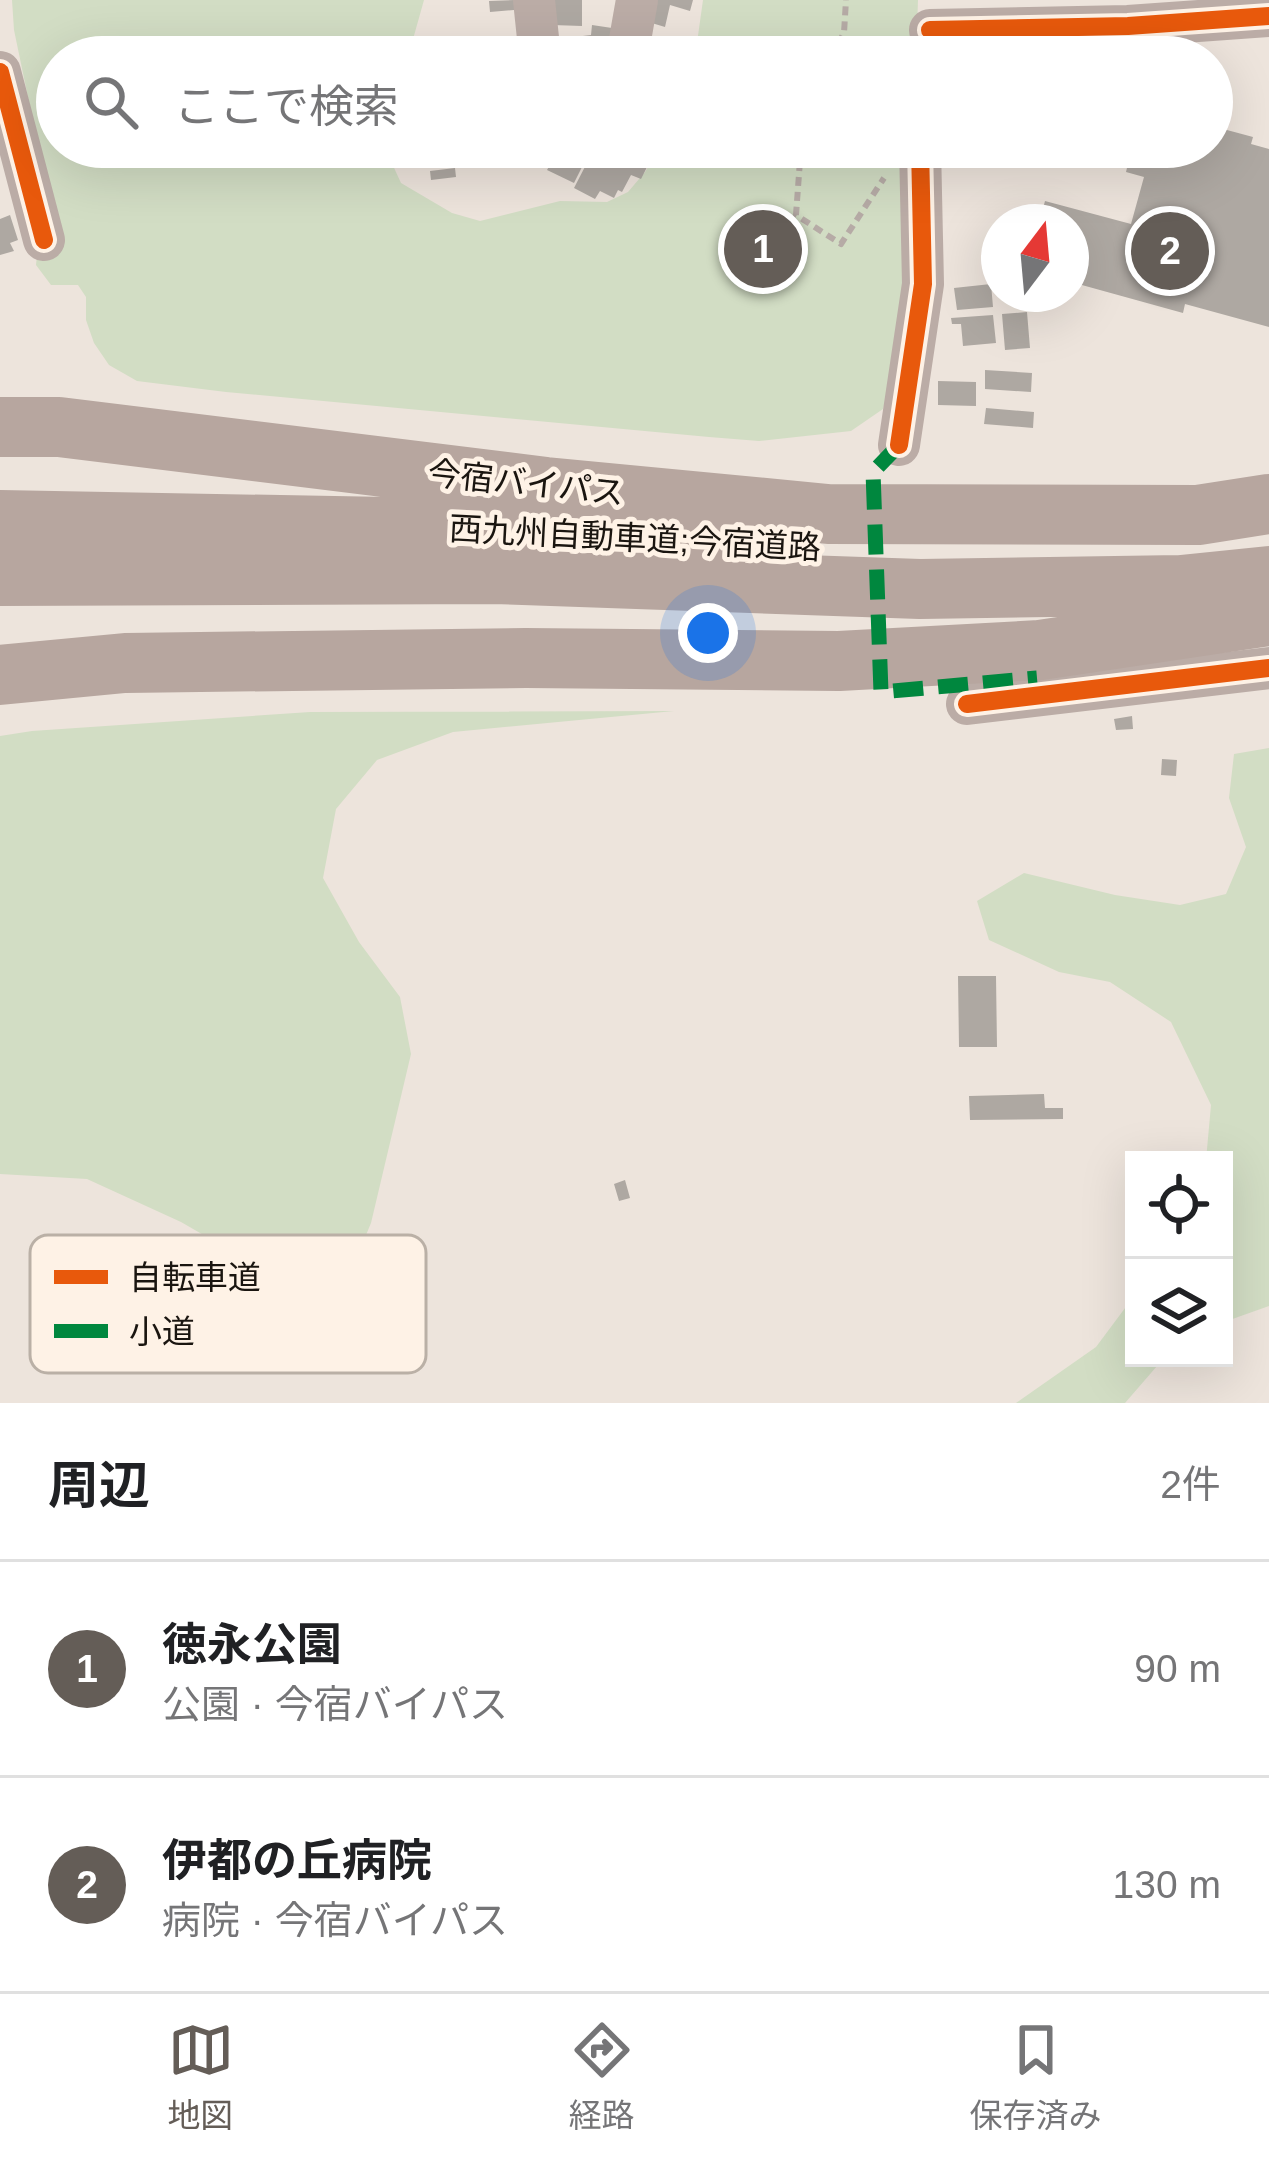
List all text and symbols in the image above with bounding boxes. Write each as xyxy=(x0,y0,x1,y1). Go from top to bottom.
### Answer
search box xyxy=(36,36,1233,168)
icon: search xyxy=(78,69,144,135)
text: ここで検索 xyxy=(174,81,399,132)
pin: 1 xyxy=(724,204,802,294)
north arrow xyxy=(981,204,1089,312)
pin: 2 xyxy=(1131,206,1209,296)
street label: 今宿バイパス xyxy=(426,454,626,512)
street label: 西九州自動車道;今宿道路 xyxy=(448,510,822,566)
your location xyxy=(678,603,738,663)
map controls xyxy=(1125,1151,1233,1367)
button: locate xyxy=(1125,1151,1233,1259)
legend xyxy=(30,1235,426,1373)
text: 自転車道 xyxy=(129,1259,261,1296)
button: layers xyxy=(1125,1259,1233,1367)
text: 小道 xyxy=(129,1313,195,1350)
text: 周辺 xyxy=(48,1457,150,1514)
text: 2件 xyxy=(1160,1463,1221,1506)
text: 徳永公園 xyxy=(162,1619,342,1670)
text: 1 xyxy=(76,1647,98,1690)
text: 90 m xyxy=(1134,1647,1221,1690)
text: 公園 · 今宿バイパス xyxy=(162,1683,508,1726)
text: 伊都の丘病院 xyxy=(162,1835,432,1886)
text: 2 xyxy=(76,1863,98,1906)
text: 130 m xyxy=(1113,1863,1221,1906)
text: 病院 · 今宿バイパス xyxy=(162,1899,508,1942)
tab: 地図 xyxy=(168,2017,234,2137)
tab: 経路 xyxy=(569,2017,635,2137)
tab: 保存済み xyxy=(970,2017,1102,2137)

